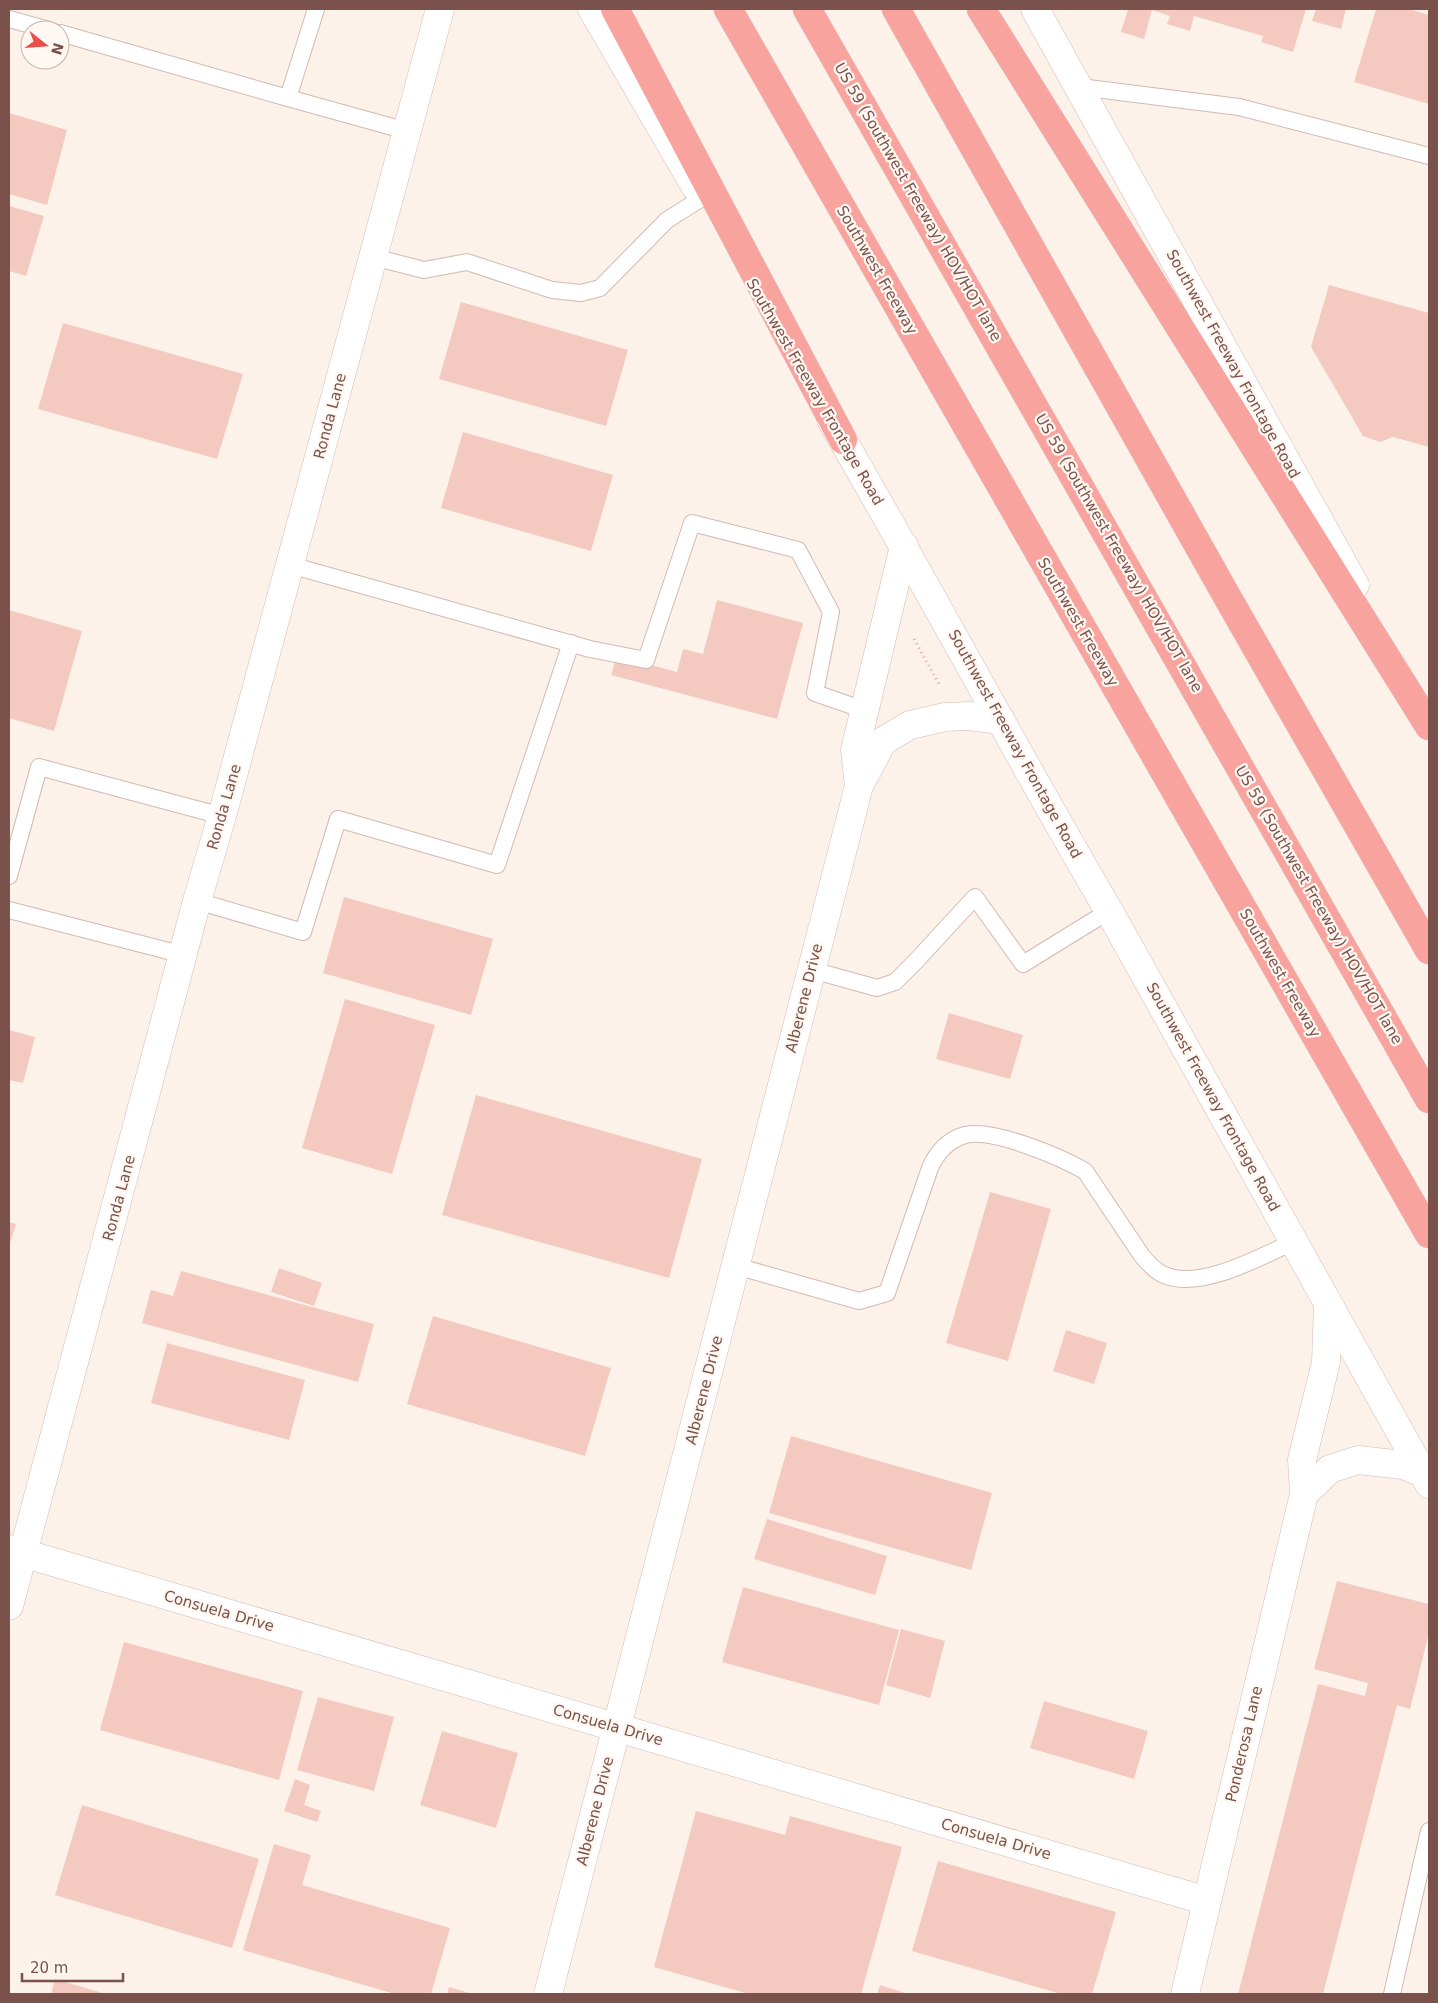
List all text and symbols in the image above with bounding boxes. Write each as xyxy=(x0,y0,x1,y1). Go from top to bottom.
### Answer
north arrow xyxy=(20,20,70,70)
text: N xyxy=(48,41,67,57)
street label: US 59 (Southwest Freeway) HOV/HOT lane xyxy=(831,60,1005,344)
street label: Southwest Freeway xyxy=(833,202,921,338)
street label: Southwest Freeway Frontage Road xyxy=(1162,246,1304,482)
street label: Southwest Freeway Frontage Road xyxy=(743,275,887,509)
street label: Ronda Lane xyxy=(310,371,350,461)
street label: US 59 (Southwest Freeway) HOV/HOT lane xyxy=(1032,411,1206,695)
street label: Southwest Freeway xyxy=(1034,554,1122,690)
street label: Southwest Freeway Frontage Road xyxy=(944,626,1086,862)
street label: Ronda Lane xyxy=(203,762,245,852)
street label: US 59 (Southwest Freeway) HOV/HOT lane xyxy=(1232,763,1406,1047)
street label: Southwest Freeway xyxy=(1236,905,1324,1041)
street label: Alberene Drive xyxy=(782,942,826,1054)
street label: Southwest Freeway Frontage Road xyxy=(1142,979,1284,1215)
street label: Ronda Lane xyxy=(99,1153,139,1243)
street label: Alberene Drive xyxy=(682,1334,726,1446)
street label: Consuela Drive xyxy=(162,1587,276,1635)
street label: Ponderosa Lane xyxy=(1222,1684,1266,1804)
street label: Consuela Drive xyxy=(551,1701,665,1749)
street label: Alberene Drive xyxy=(573,1755,617,1867)
street label: Consuela Drive xyxy=(939,1815,1053,1863)
scale bar xyxy=(22,1950,124,1982)
text: 20 m xyxy=(30,1959,68,1977)

